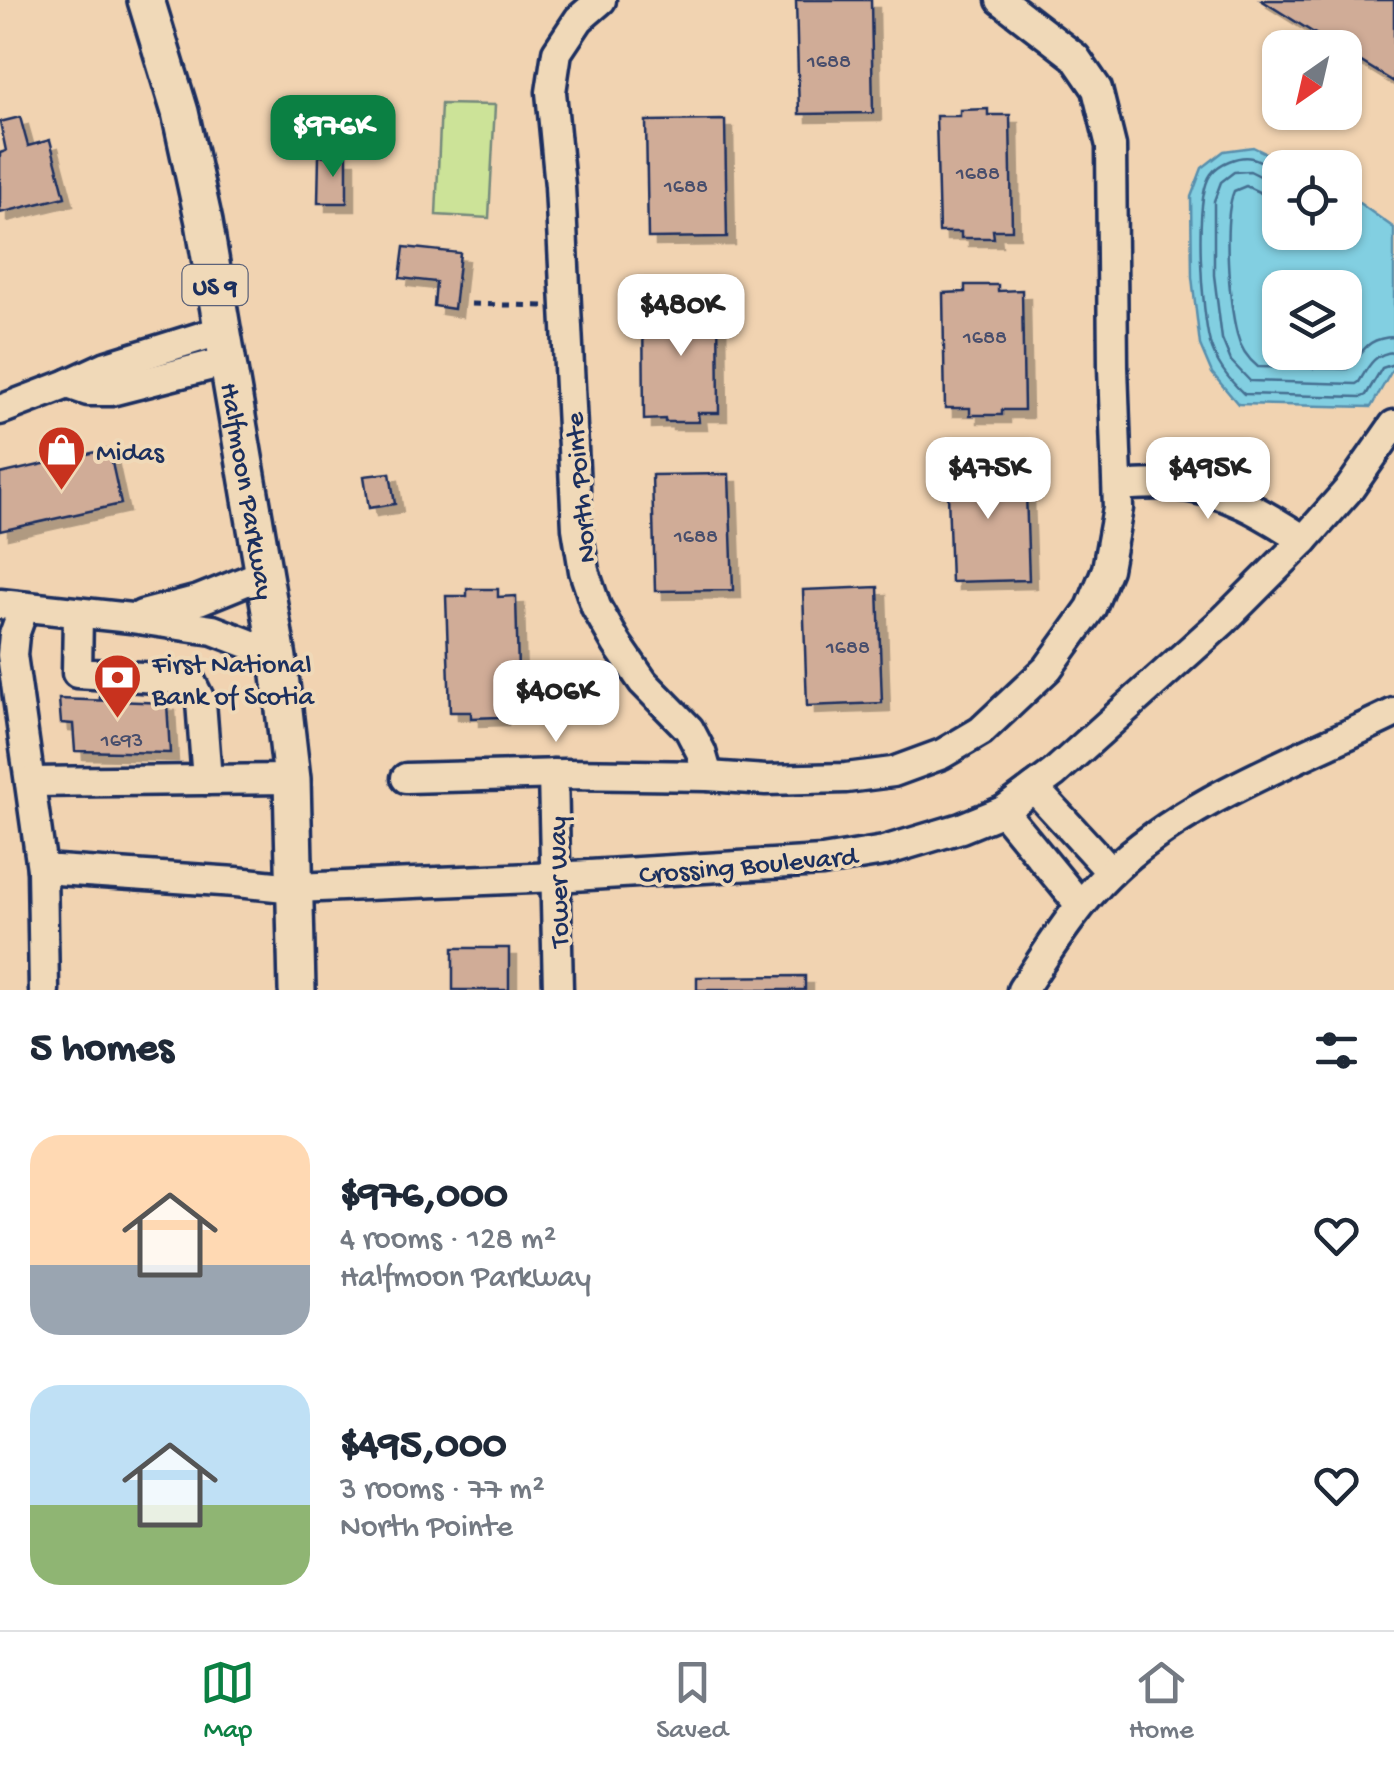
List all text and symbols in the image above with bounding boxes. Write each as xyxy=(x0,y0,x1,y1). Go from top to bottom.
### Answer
north arrow xyxy=(1262,30,1362,130)
map controls xyxy=(1262,30,1362,370)
house number: 1688 xyxy=(806,50,851,76)
pin: $976K xyxy=(263,95,403,180)
text: $976K xyxy=(293,108,373,146)
button: locate xyxy=(1262,150,1362,250)
house number: 1688 xyxy=(955,162,1000,188)
house number: 1688 xyxy=(663,175,708,201)
road number: US 9 xyxy=(182,265,248,305)
button: layers xyxy=(1262,270,1362,370)
pin: $480K xyxy=(611,274,751,359)
text: $480K xyxy=(640,287,722,325)
house number: 1688 xyxy=(962,326,1007,352)
street label: Halfmoon Parkway xyxy=(210,380,280,603)
street label: North Pointe xyxy=(559,410,606,564)
shop icon: Midas xyxy=(35,424,87,492)
pin: $475K xyxy=(918,437,1058,522)
pin: $495K xyxy=(1138,437,1278,522)
place label: Midas xyxy=(96,438,164,471)
text: $475K xyxy=(948,450,1028,488)
text: $495K xyxy=(1168,450,1248,488)
house number: 1688 xyxy=(673,525,718,551)
house number: 1688 xyxy=(825,636,870,662)
place label: First National Bank of Scotia xyxy=(151,650,316,715)
bank icon: First National Bank of Scotia xyxy=(91,652,143,720)
pin: $406K xyxy=(486,660,626,745)
text: $406K xyxy=(515,673,597,711)
house number: 1693 xyxy=(100,729,143,755)
street label: Tower Way xyxy=(543,816,578,950)
street label: Crossing Boulevard xyxy=(638,841,861,893)
icon: filters xyxy=(1309,1023,1364,1078)
text: 5 homes xyxy=(30,1026,173,1075)
text: $976,000 xyxy=(340,1173,508,1222)
icon: home xyxy=(110,1175,230,1295)
icon: heart xyxy=(1309,1208,1364,1263)
text: 4 rooms · 128 m² xyxy=(340,1222,556,1260)
text: Halfmoon Parkway xyxy=(340,1260,591,1298)
text: $495,000 xyxy=(340,1423,507,1472)
icon: home xyxy=(110,1425,230,1545)
icon: heart xyxy=(1309,1458,1364,1513)
text: 3 rooms · 77 m² xyxy=(340,1472,545,1510)
text: North Pointe xyxy=(340,1510,513,1548)
tab: Map xyxy=(200,1655,255,1748)
tab: Saved xyxy=(656,1655,728,1748)
tab: Home xyxy=(1129,1655,1194,1748)

